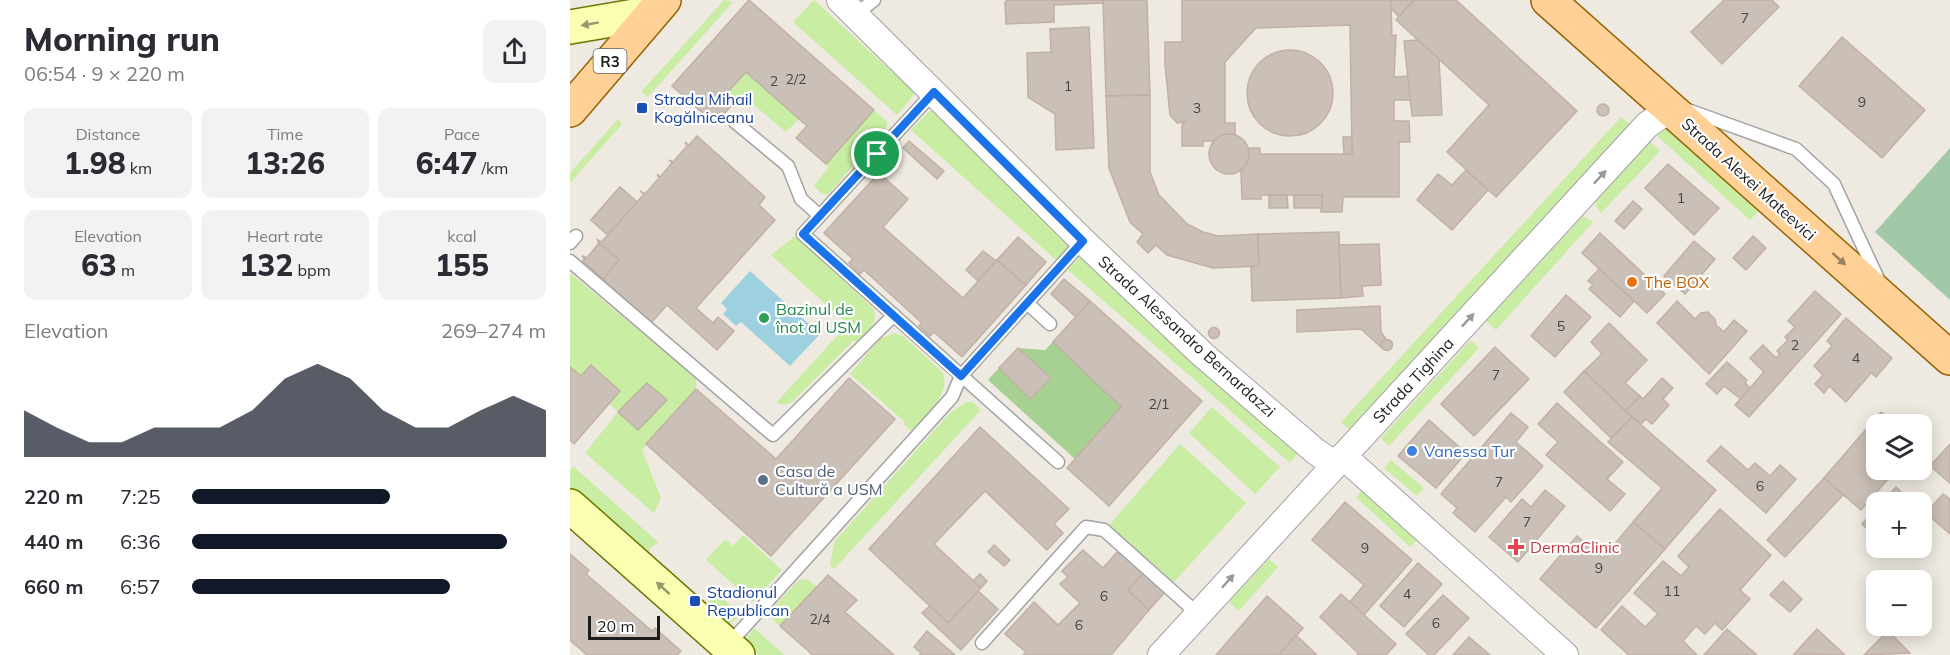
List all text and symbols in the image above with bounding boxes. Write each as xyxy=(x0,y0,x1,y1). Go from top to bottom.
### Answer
house number: 7 xyxy=(1741,9,1749,27)
text: Morning run xyxy=(24,18,220,59)
button: share xyxy=(483,20,546,83)
one-way arrow xyxy=(581,20,600,29)
road number: R3 xyxy=(594,49,627,73)
text: 06:54 · 9 × 220 m xyxy=(24,61,185,86)
house number: 2/2 xyxy=(786,70,806,88)
house number: 2 xyxy=(770,72,778,90)
house number: 1 xyxy=(1064,77,1072,95)
place label: Strada Mihail Kogălniceanu xyxy=(654,89,754,127)
house number: 9 xyxy=(1858,93,1866,111)
house number: 3 xyxy=(1193,99,1201,117)
marker: Strada Mihail Kogălniceanu xyxy=(635,101,649,115)
street label: Strada Alexei Mateevici xyxy=(1678,113,1820,245)
text: Distance xyxy=(76,124,140,144)
text: Time xyxy=(267,124,303,144)
text: Pace xyxy=(444,124,480,144)
pin xyxy=(851,128,902,179)
icon: arrive xyxy=(860,137,893,170)
text: 1.98 xyxy=(64,144,126,182)
text: 13:26 xyxy=(245,144,325,182)
text: 6:47 xyxy=(416,144,477,182)
text: km xyxy=(126,158,152,178)
text: /km xyxy=(477,158,508,178)
one-way arrow xyxy=(1592,170,1606,184)
house number: 1 xyxy=(1677,189,1685,207)
text: Elevation xyxy=(74,226,142,246)
text: Heart rate xyxy=(247,226,323,246)
text: kcal xyxy=(447,226,477,246)
text: 63 xyxy=(81,246,117,284)
text: 132 xyxy=(239,246,293,284)
text: 155 xyxy=(435,246,489,284)
street label: Strada Alessandro Bernardazzi xyxy=(1094,251,1280,421)
one-way arrow xyxy=(1831,252,1846,265)
text: m xyxy=(117,260,135,280)
text: bpm xyxy=(293,260,331,280)
place label: The BOX xyxy=(1644,272,1710,292)
marker: The BOX xyxy=(1625,275,1639,289)
place label: Bazinul de înot al USM xyxy=(775,299,861,337)
marker: Bazinul de înot al USM xyxy=(757,311,771,325)
one-way arrow xyxy=(1461,313,1475,328)
house number: 5 xyxy=(1557,317,1565,335)
text: Elevation xyxy=(24,318,109,343)
text: 269–274 m xyxy=(441,318,546,343)
street label: Strada Tighina xyxy=(1368,333,1458,427)
house number: 2 xyxy=(1791,336,1799,354)
house number: 4 xyxy=(1852,349,1861,367)
house number: 7 xyxy=(1492,366,1500,384)
house number: 2/1 xyxy=(1149,395,1169,413)
map controls xyxy=(1866,414,1932,636)
button: layers xyxy=(1866,414,1932,480)
place label: Vanessa Tur xyxy=(1424,441,1515,461)
marker: Vanessa Tur xyxy=(1405,444,1419,458)
place label: Casa de Cultură a USM xyxy=(775,461,882,499)
marker: Casa de Cultură a USM xyxy=(756,473,770,487)
house number: 7 xyxy=(1495,473,1503,491)
house number: 6 xyxy=(1756,477,1764,495)
text: 220 m xyxy=(24,484,83,509)
text: 7:25 xyxy=(120,484,161,509)
button: + xyxy=(1866,492,1932,558)
house number: 7 xyxy=(1523,513,1531,531)
text: 440 m xyxy=(24,529,83,554)
text: 6:36 xyxy=(120,529,161,554)
place label: DermaClinic xyxy=(1530,537,1620,557)
marker: DermaClinic xyxy=(1507,538,1525,556)
house number: 9 xyxy=(1361,539,1369,557)
house number: 9 xyxy=(1595,559,1603,577)
button: − xyxy=(1866,570,1932,636)
text: 660 m xyxy=(24,574,83,599)
text: 6:57 xyxy=(120,574,161,599)
one-way arrow xyxy=(1221,574,1234,589)
one-way arrow xyxy=(656,582,671,595)
place label: Stadionul Republican xyxy=(707,582,789,620)
house number: 11 xyxy=(1664,582,1680,600)
house number: 4 xyxy=(1403,585,1412,603)
house number: 6 xyxy=(1100,587,1108,605)
marker: Stadionul Republican xyxy=(688,594,702,608)
house number: 2/4 xyxy=(810,610,831,628)
scale bar xyxy=(588,613,660,640)
house number: 6 xyxy=(1432,614,1440,632)
text: 20 m xyxy=(597,616,634,636)
house number: 6 xyxy=(1075,616,1083,634)

